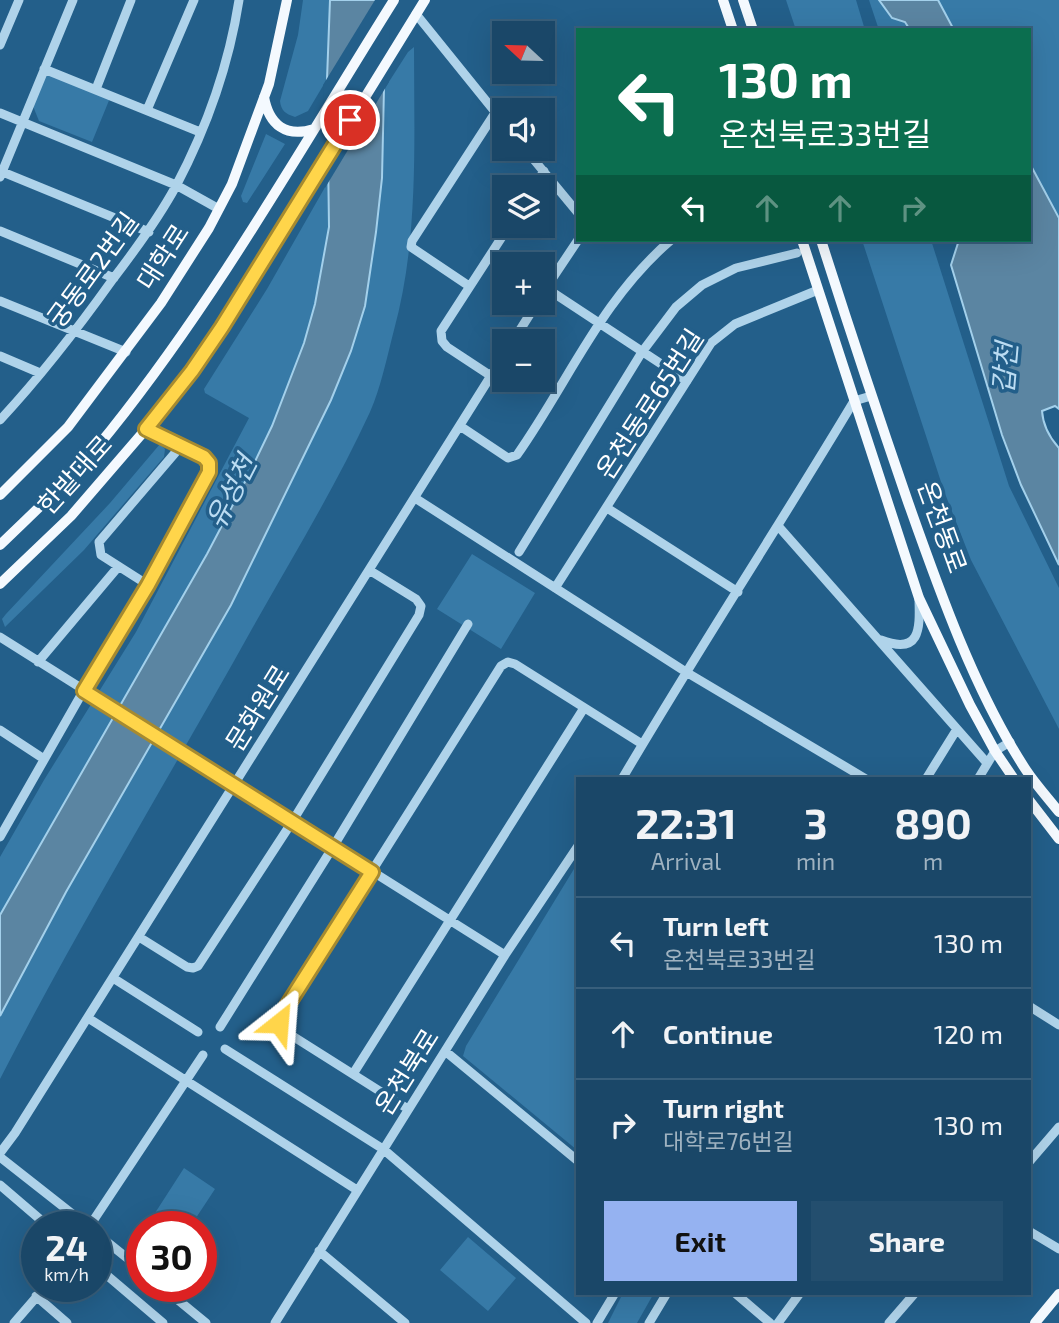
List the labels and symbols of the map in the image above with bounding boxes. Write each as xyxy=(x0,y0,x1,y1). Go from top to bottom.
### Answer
north arrow xyxy=(492,21,555,84)
pin xyxy=(320,90,380,150)
street label: 궁동로2번길 xyxy=(40,206,144,333)
street label: 대학로 xyxy=(129,218,194,295)
street label: 온천동로65번길 xyxy=(589,322,709,484)
water label: 갑천 xyxy=(985,338,1023,395)
street label: 한밭대로 xyxy=(30,428,117,520)
water label: 유성천 xyxy=(197,447,264,534)
street label: 온천동로 xyxy=(912,476,974,577)
street label: 문화원로 xyxy=(218,658,295,756)
position arrow xyxy=(242,986,316,1060)
street label: 온천북로 xyxy=(367,1022,444,1120)
speed limit sign: 30 xyxy=(126,1211,217,1302)

